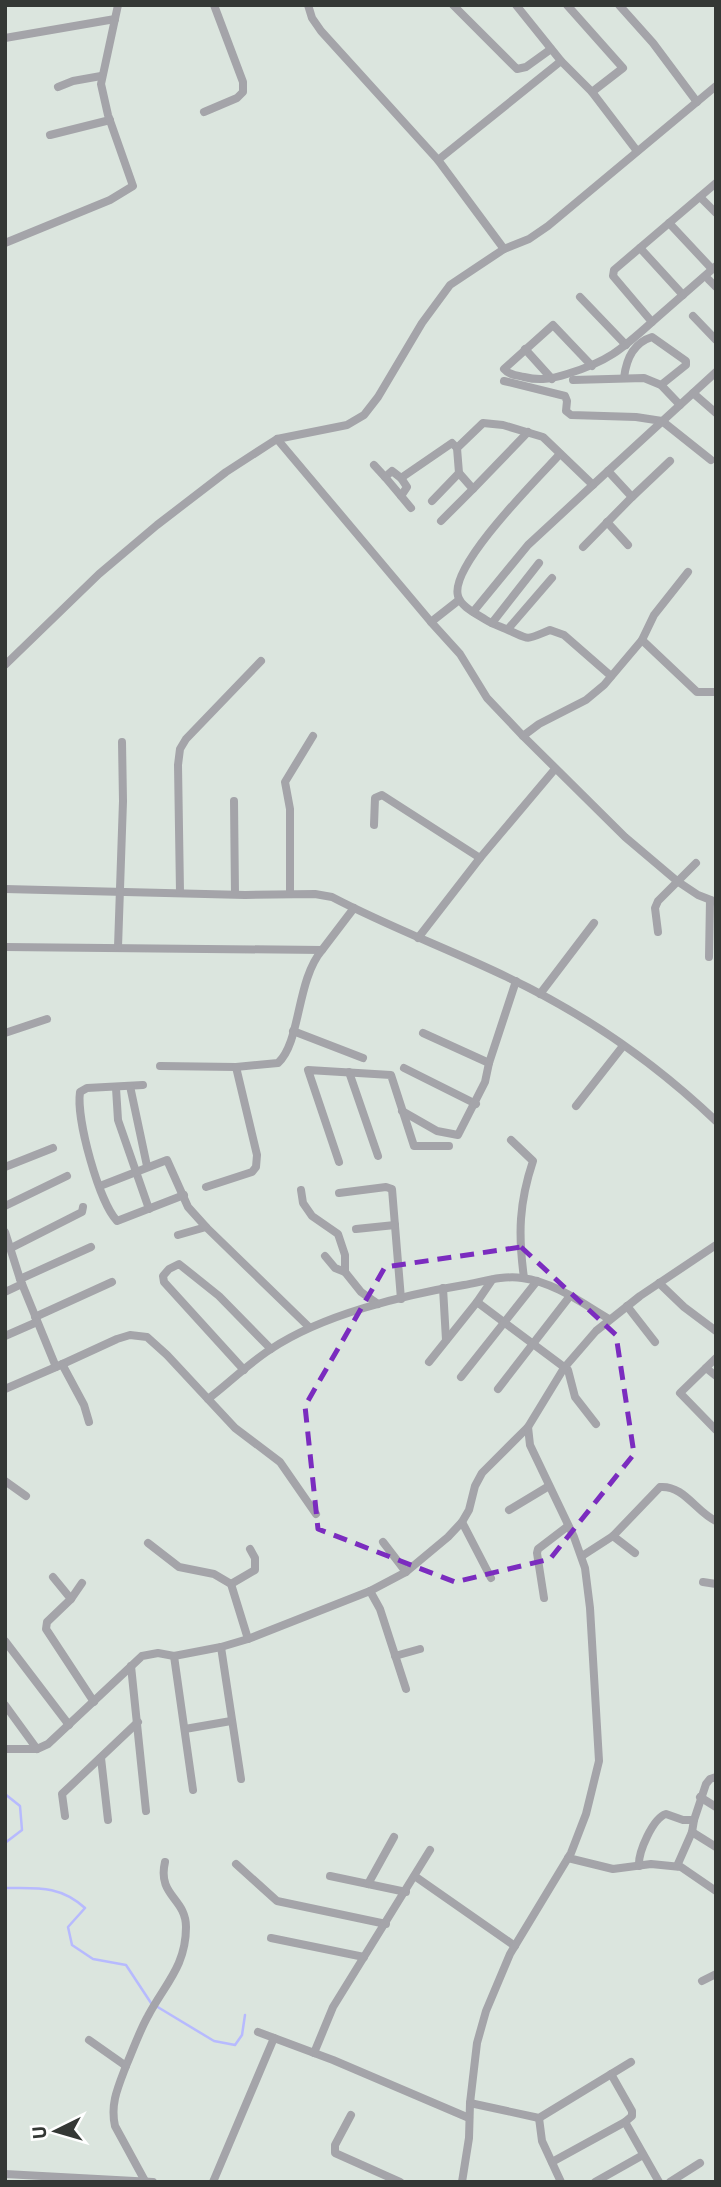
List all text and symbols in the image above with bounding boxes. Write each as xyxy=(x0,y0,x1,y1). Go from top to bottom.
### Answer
north arrow xyxy=(21,2096,91,2166)
text: U xyxy=(27,2125,52,2140)

